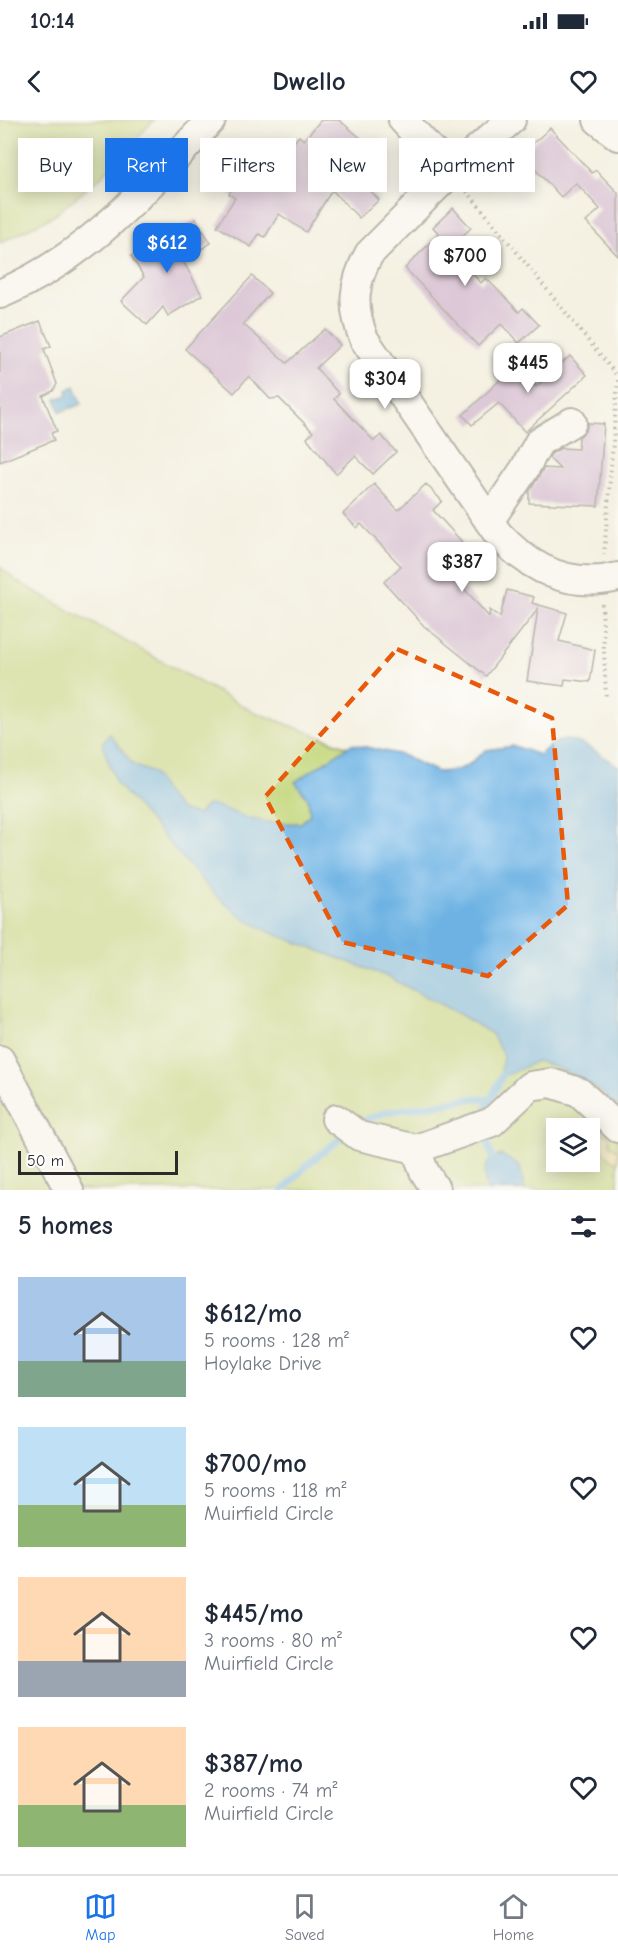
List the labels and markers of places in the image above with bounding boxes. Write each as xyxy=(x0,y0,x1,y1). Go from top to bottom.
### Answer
pin: $612 xyxy=(131,223,203,274)
pin: $700 xyxy=(429,236,501,287)
pin: $445 xyxy=(492,343,564,394)
pin: $304 xyxy=(349,359,421,410)
pin: $387 xyxy=(426,542,498,593)

